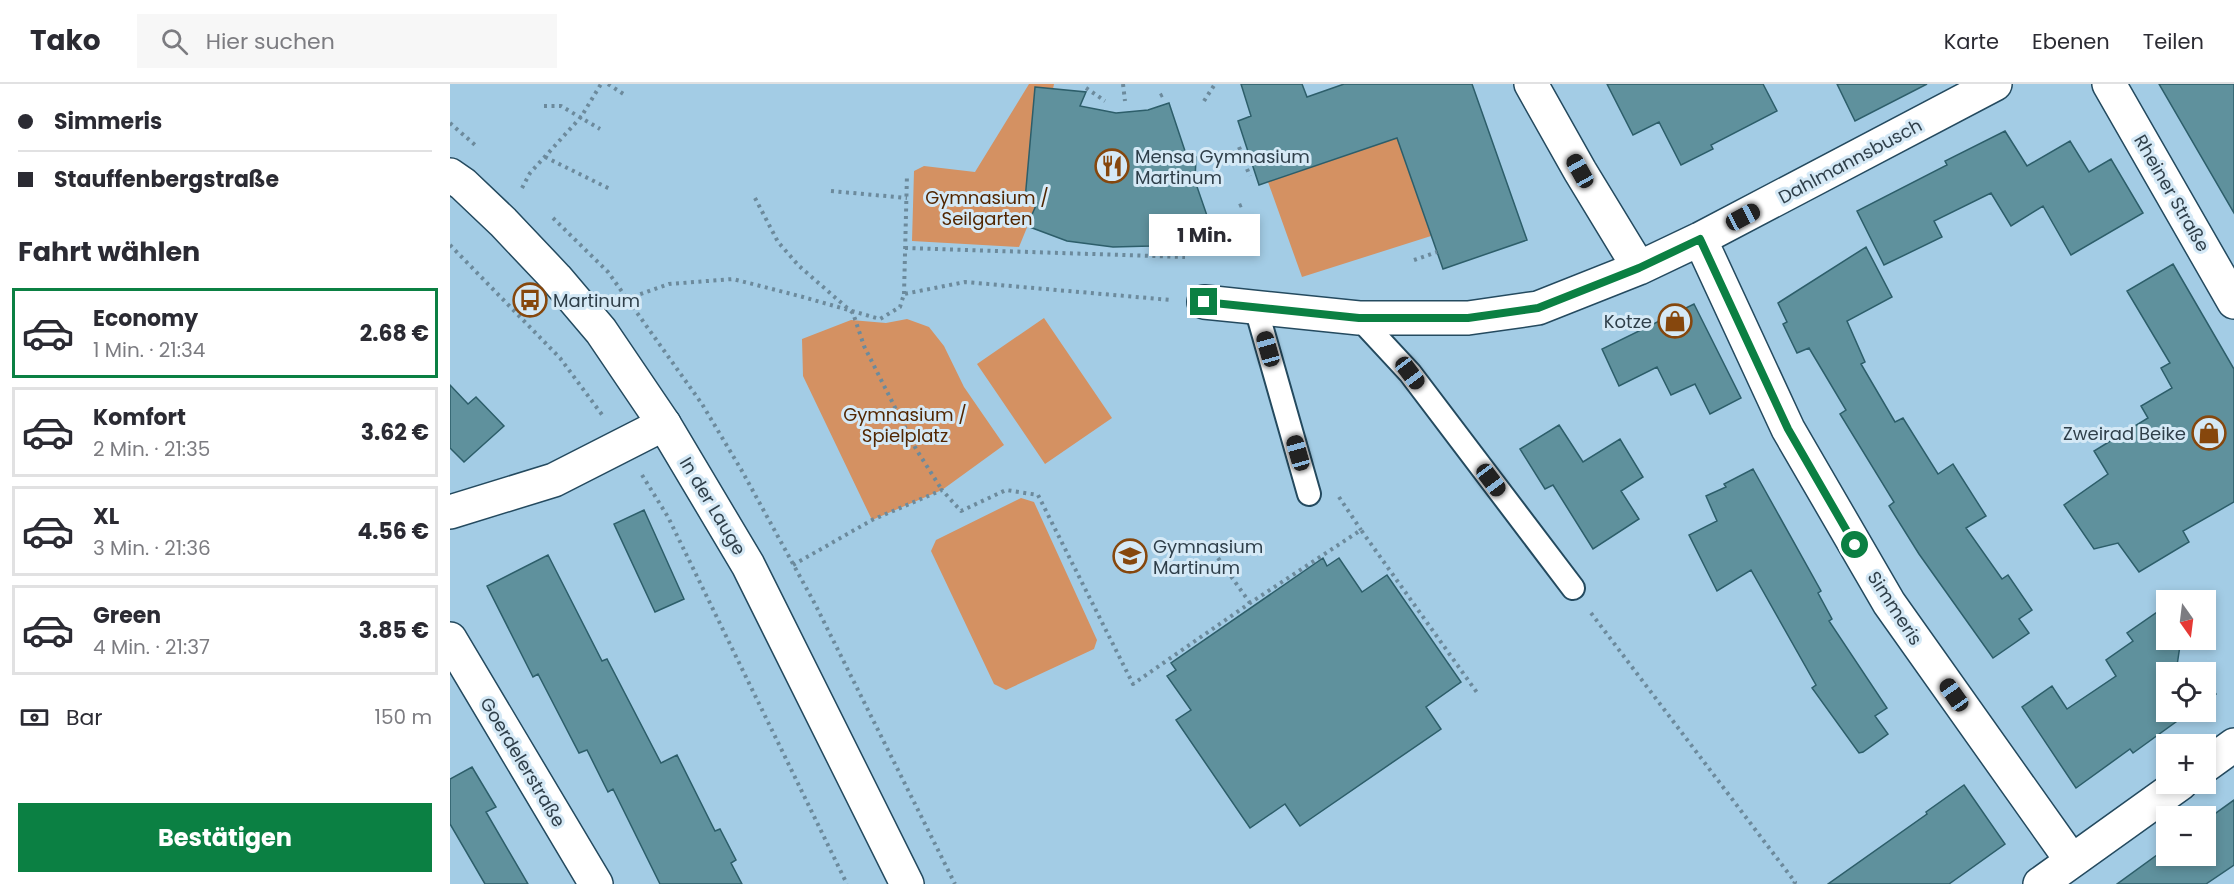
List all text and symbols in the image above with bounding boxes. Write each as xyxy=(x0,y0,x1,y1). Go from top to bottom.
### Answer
search box xyxy=(137,14,557,68)
text: Tako xyxy=(30,21,101,60)
icon: search xyxy=(158,25,191,58)
text: Hier suchen xyxy=(206,26,335,57)
text: Karte xyxy=(1944,27,1999,56)
text: Ebenen xyxy=(2032,27,2110,56)
text: Teilen xyxy=(2143,27,2204,56)
text: Simmeris xyxy=(54,106,162,137)
street label: Dahlmannsbusch xyxy=(1774,113,1926,209)
street label: Rheiner Straße xyxy=(2128,130,2216,256)
place label: Mensa Gymnasium Martinum xyxy=(1135,144,1310,190)
restaurant icon: Mensa Gymnasium Martinum xyxy=(1094,148,1130,184)
car xyxy=(1563,151,1597,191)
text: Stauffenbergstraße xyxy=(54,164,279,195)
park label: Gymnasium / Seilgarten xyxy=(925,185,1049,231)
car xyxy=(1723,201,1763,233)
callout: 1 Min. xyxy=(1148,215,1260,257)
text: 1 Min. xyxy=(1177,221,1232,249)
text: Fahrt wählen xyxy=(18,233,200,270)
bus stop icon: Martinum xyxy=(512,282,548,318)
place label: Martinum xyxy=(553,288,640,313)
route end xyxy=(1190,288,1217,315)
text: Economy xyxy=(93,303,198,334)
shop icon: Kotze xyxy=(1657,303,1693,339)
icon: car xyxy=(21,306,75,360)
place label: Kotze xyxy=(1604,309,1652,334)
text: 2.68 € xyxy=(360,318,429,349)
car xyxy=(1254,329,1282,369)
text: 1 Min. · 21:34 xyxy=(93,336,205,364)
car xyxy=(1392,353,1428,393)
text: Komfort xyxy=(93,402,186,433)
park label: Gymnasium / Spielplatz xyxy=(843,402,967,448)
icon: car xyxy=(21,405,75,459)
shop icon: Zweirad Beike xyxy=(2191,415,2227,451)
text: 3.62 € xyxy=(361,417,429,448)
place label: Zweirad Beike xyxy=(2063,421,2186,446)
car xyxy=(1284,433,1312,473)
text: 2 Min. · 21:35 xyxy=(93,435,210,463)
street label: In der Lauge xyxy=(674,452,752,560)
car xyxy=(1473,460,1509,500)
text: XL xyxy=(93,501,119,532)
icon: car xyxy=(21,504,75,558)
text: 4.56 € xyxy=(357,516,429,547)
route start xyxy=(1841,531,1868,558)
text: 3 Min. · 21:36 xyxy=(93,534,211,562)
place label: Gymnasium Martinum xyxy=(1153,534,1263,580)
school or university icon: Gymnasium Martinum xyxy=(1112,538,1148,574)
street label: Simmeris xyxy=(1862,566,1928,650)
north arrow xyxy=(2156,590,2216,650)
map controls xyxy=(2156,590,2216,866)
text: Green xyxy=(93,600,161,631)
icon: car xyxy=(21,603,75,657)
text: 3.85 € xyxy=(359,615,429,646)
text: 4 Min. · 21:37 xyxy=(93,633,210,661)
button: locate xyxy=(2156,662,2216,722)
car xyxy=(1936,675,1972,715)
street label: Goerdelerstraße xyxy=(474,692,572,832)
icon: cash xyxy=(18,701,51,734)
text: Bar xyxy=(66,702,103,733)
text: 150 m xyxy=(375,703,432,731)
button: + xyxy=(2156,734,2216,794)
button: Bestätigen xyxy=(18,803,432,872)
button: − xyxy=(2156,806,2216,866)

